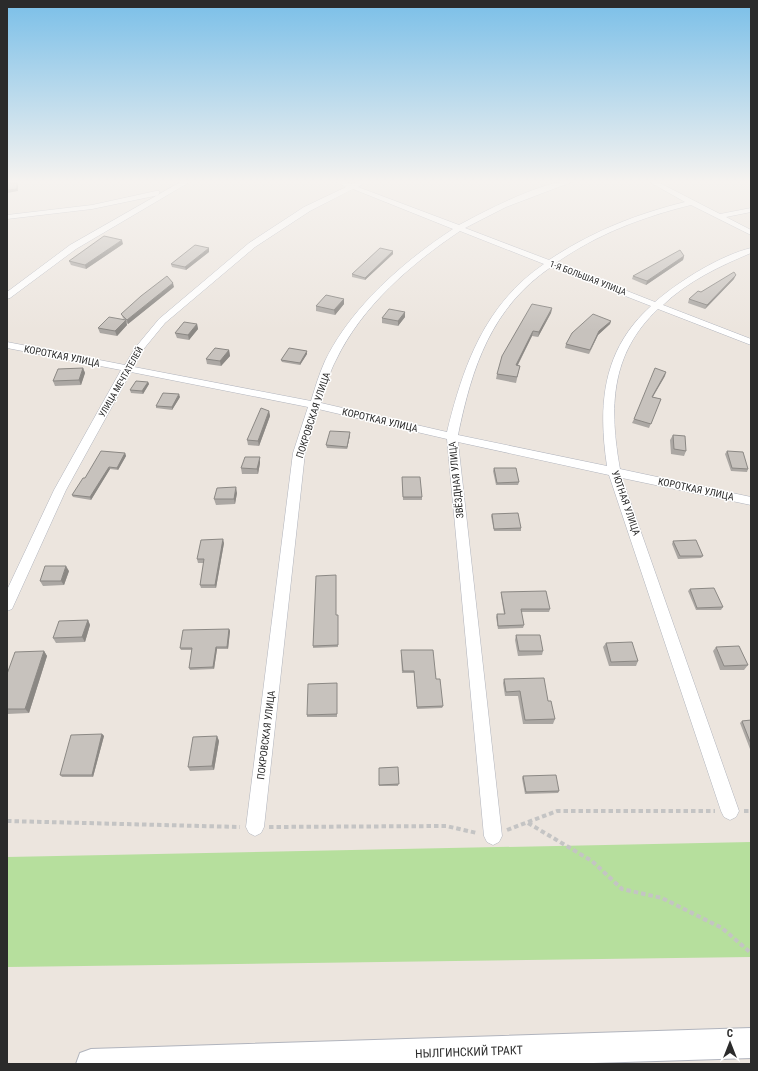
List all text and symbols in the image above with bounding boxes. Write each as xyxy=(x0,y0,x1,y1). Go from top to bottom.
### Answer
street label: 1-Я БОЛЬШАЯ УЛИЦА xyxy=(548,259,628,297)
street label: КОРОТКАЯ УЛИЦА xyxy=(23,343,101,369)
street label: УЛИЦА МЕЧТАТЕЛЕЙ xyxy=(96,345,145,419)
street label: ПОКРОВСКАЯ УЛИЦА xyxy=(294,370,332,459)
street label: КОРОТКАЯ УЛИЦА xyxy=(341,406,419,434)
street label: ЗВЁЗДНАЯ УЛИЦА xyxy=(445,441,466,519)
street label: УЮТНАЯ УЛИЦА xyxy=(610,469,642,537)
street label: КОРОТКАЯ УЛИЦА xyxy=(657,476,735,502)
street label: ПОКРОВСКАЯ УЛИЦА xyxy=(255,690,277,780)
north arrow xyxy=(710,1023,750,1063)
text: С xyxy=(727,1027,733,1040)
street label: НЫЛГИНСКИЙ ТРАКТ xyxy=(415,1042,523,1061)

